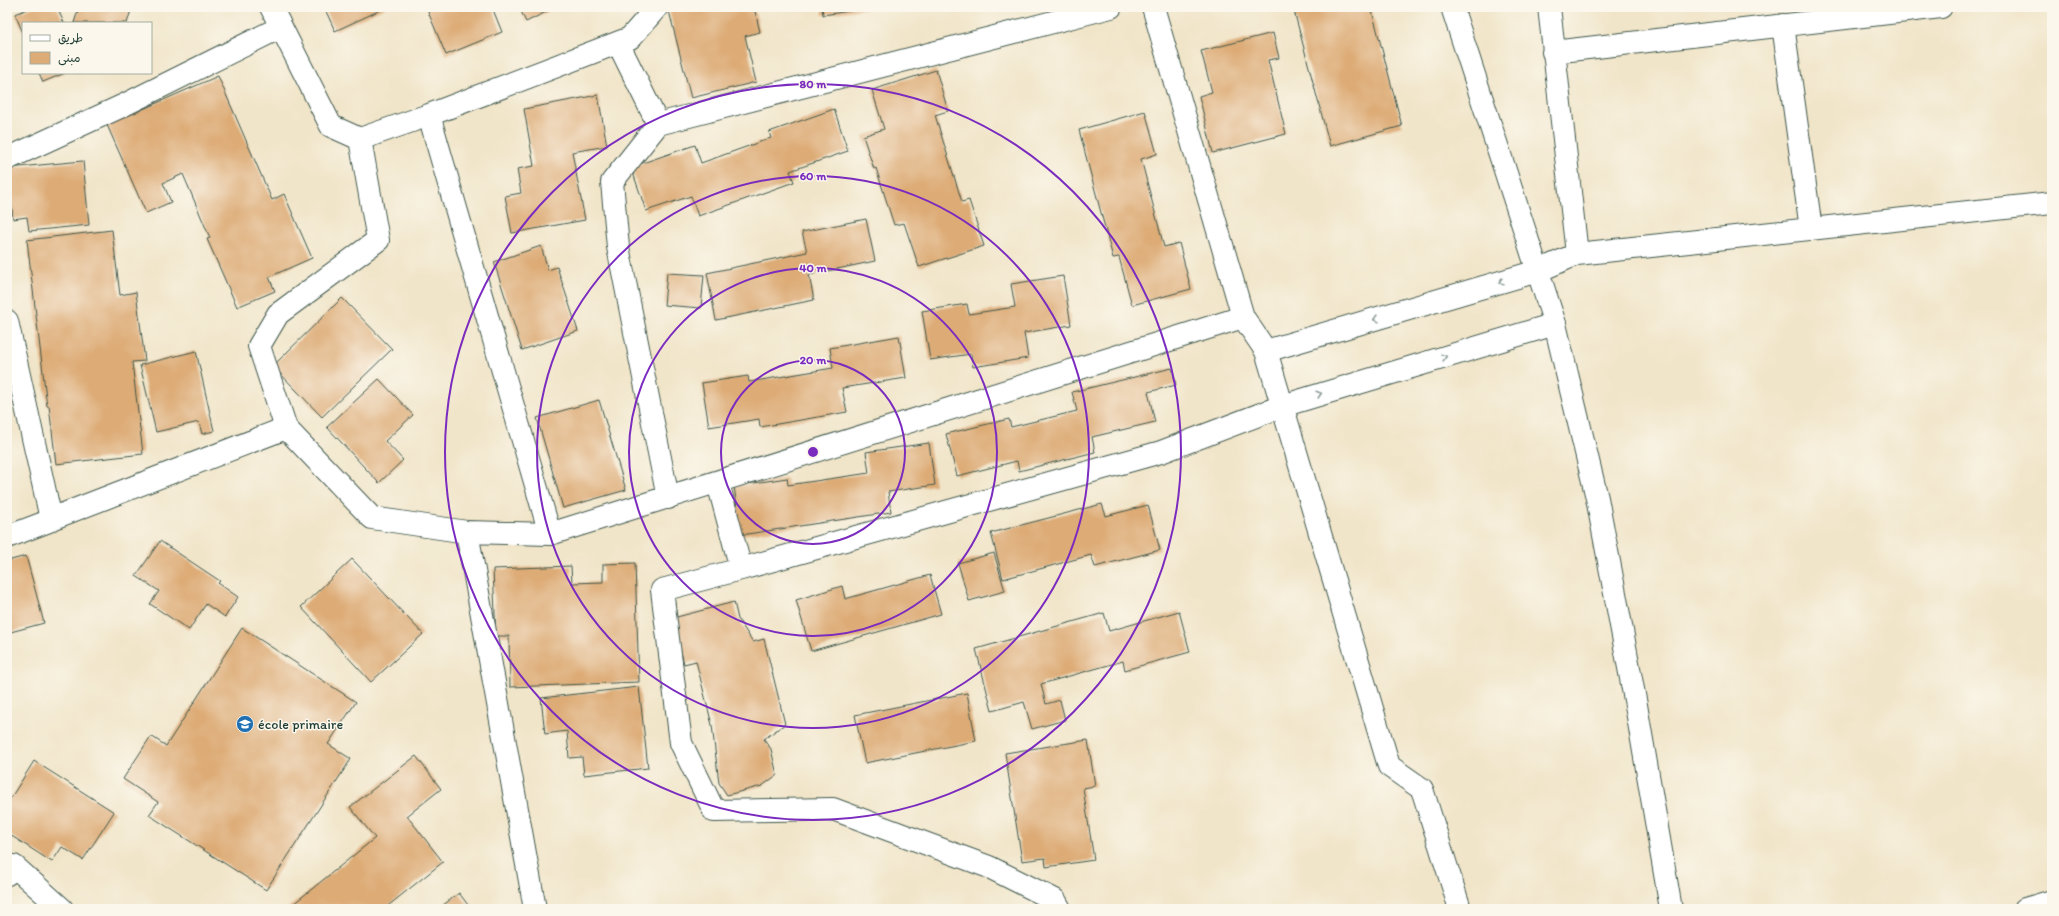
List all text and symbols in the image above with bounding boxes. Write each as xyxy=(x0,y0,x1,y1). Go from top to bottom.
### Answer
legend xyxy=(22,22,152,74)
text: طريق xyxy=(58,31,83,45)
text: مبنى xyxy=(58,51,81,66)
text: 80 m xyxy=(800,77,827,91)
text: 60 m xyxy=(800,169,827,183)
text: 40 m xyxy=(799,261,828,275)
one-way arrow xyxy=(1497,277,1504,286)
one-way arrow xyxy=(1373,314,1380,323)
text: 20 m xyxy=(800,353,827,367)
one-way arrow xyxy=(1440,353,1447,362)
one-way arrow xyxy=(1316,390,1323,399)
centre of rings xyxy=(806,445,820,459)
school or university icon: école primaire xyxy=(235,714,255,734)
place label: école primaire xyxy=(258,716,343,733)

